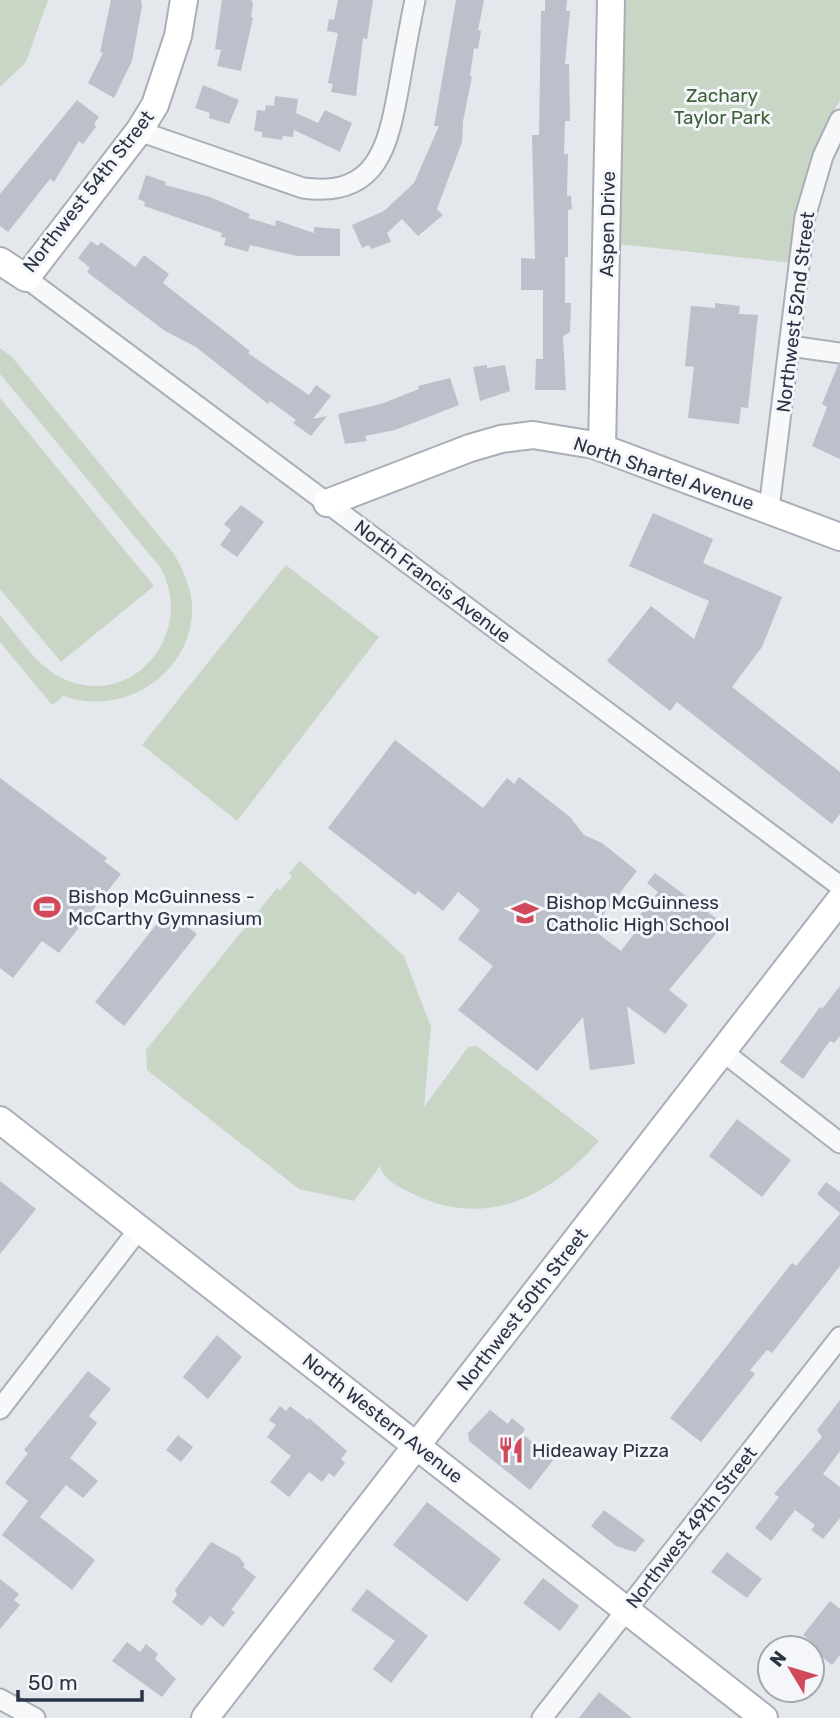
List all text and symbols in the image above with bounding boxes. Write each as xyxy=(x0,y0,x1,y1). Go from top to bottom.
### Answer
park label: Zachary Taylor Park xyxy=(674,84,770,129)
street label: Northwest 54th Street xyxy=(18,105,159,277)
street label: Aspen Drive xyxy=(595,171,620,277)
street label: Northwest 52nd Street xyxy=(772,210,819,414)
street label: North Shartel Avenue xyxy=(571,432,757,515)
street label: North Francis Avenue xyxy=(350,515,516,648)
place label: Bishop McGuinness - McCarthy Gymnasium xyxy=(68,885,262,930)
place label: Bishop McGuinness Catholic High School xyxy=(546,891,729,936)
sports icon: Bishop McGuinness - McCarthy Gymnasium xyxy=(32,892,62,922)
school or university icon: Bishop McGuinness Catholic High School xyxy=(510,898,540,928)
street label: Northwest 50th Street xyxy=(452,1223,593,1395)
street label: North Western Avenue xyxy=(298,1349,468,1488)
restaurant icon: Hideaway Pizza xyxy=(496,1435,526,1465)
place label: Hideaway Pizza xyxy=(532,1439,669,1462)
street label: Northwest 49th Street xyxy=(621,1441,762,1613)
north arrow xyxy=(756,1634,826,1704)
text: N xyxy=(765,1646,791,1671)
scale bar xyxy=(18,1658,142,1702)
text: 50 m xyxy=(28,1670,78,1695)

